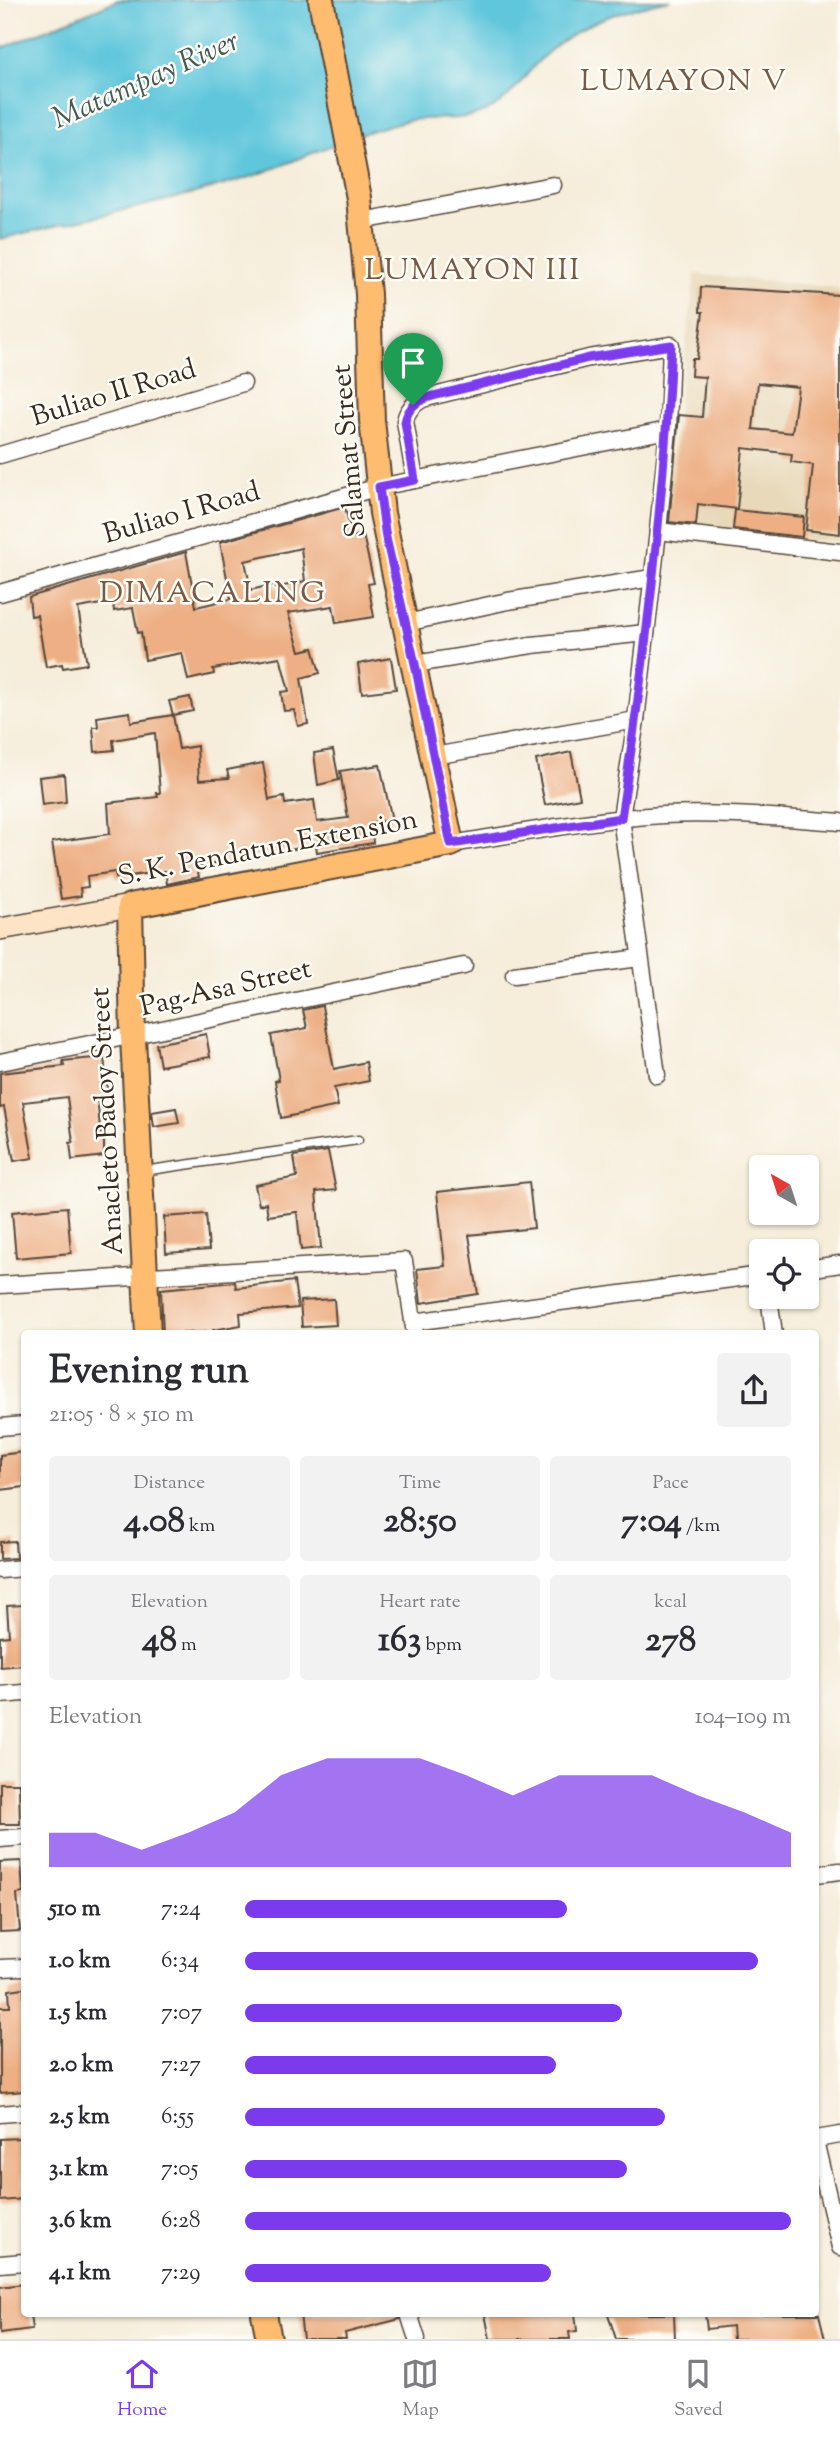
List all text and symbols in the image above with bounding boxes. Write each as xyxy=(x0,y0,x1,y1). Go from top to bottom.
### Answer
water label: Matampay River xyxy=(46,20,247,141)
district label: LUMAYON V xyxy=(580,61,788,104)
district label: LUMAYON III xyxy=(365,250,581,293)
pin xyxy=(383,333,443,405)
icon: arrive xyxy=(394,344,432,382)
street label: Buliao II Road xyxy=(27,350,202,438)
street label: Salamat Street xyxy=(322,362,378,539)
street label: Buliao I Road xyxy=(99,472,265,555)
district label: DIMACALING xyxy=(99,573,327,616)
street label: S. K. Pendatun Extension xyxy=(115,800,421,898)
street label: Pag-Asa Street xyxy=(136,950,316,1028)
street label: Anacleto Badoy Street xyxy=(81,986,135,1256)
north arrow xyxy=(749,1155,819,1225)
map controls xyxy=(749,1155,819,1309)
button: locate xyxy=(749,1239,819,1309)
text: Evening run xyxy=(49,1346,249,1400)
button: share xyxy=(717,1353,791,1427)
text: 21:05 · 8 × 510 m xyxy=(49,1399,194,1432)
text: Distance xyxy=(134,1470,205,1497)
text: Time xyxy=(399,1470,441,1497)
text: Pace xyxy=(652,1470,689,1497)
text: 4.08 xyxy=(124,1497,185,1548)
text: 28:50 xyxy=(383,1497,457,1548)
text: 7:04 xyxy=(621,1497,682,1548)
text: km xyxy=(185,1513,215,1540)
text: /km xyxy=(682,1513,720,1540)
text: Elevation xyxy=(131,1589,208,1616)
text: Heart rate xyxy=(379,1589,461,1616)
text: kcal xyxy=(654,1589,687,1616)
text: 48 xyxy=(142,1616,177,1667)
text: 163 xyxy=(378,1616,421,1667)
text: 278 xyxy=(645,1616,696,1667)
text: m xyxy=(177,1632,197,1659)
text: bpm xyxy=(421,1632,462,1659)
text: Elevation xyxy=(49,1701,142,1734)
text: 104–109 m xyxy=(695,1701,791,1734)
text: 510 m xyxy=(49,1893,101,1926)
text: 7:24 xyxy=(161,1893,201,1926)
text: 1.0 km xyxy=(49,1945,111,1978)
text: 6:34 xyxy=(161,1945,199,1978)
text: 1.5 km xyxy=(49,1997,107,2030)
text: 7:07 xyxy=(161,1997,202,2030)
text: 2.0 km xyxy=(49,2049,114,2082)
text: 7:27 xyxy=(161,2049,201,2082)
text: 2.5 km xyxy=(49,2101,110,2134)
text: 6:55 xyxy=(161,2101,194,2134)
text: 3.1 km xyxy=(49,2153,108,2186)
text: 7:05 xyxy=(161,2153,198,2186)
text: 3.6 km xyxy=(49,2205,112,2238)
text: 6:28 xyxy=(161,2205,200,2238)
text: 4.1 km xyxy=(49,2257,111,2290)
text: 7:29 xyxy=(161,2257,200,2290)
tab: Home xyxy=(117,2355,167,2424)
tab: Map xyxy=(401,2355,439,2424)
tab: Saved xyxy=(674,2355,723,2424)

